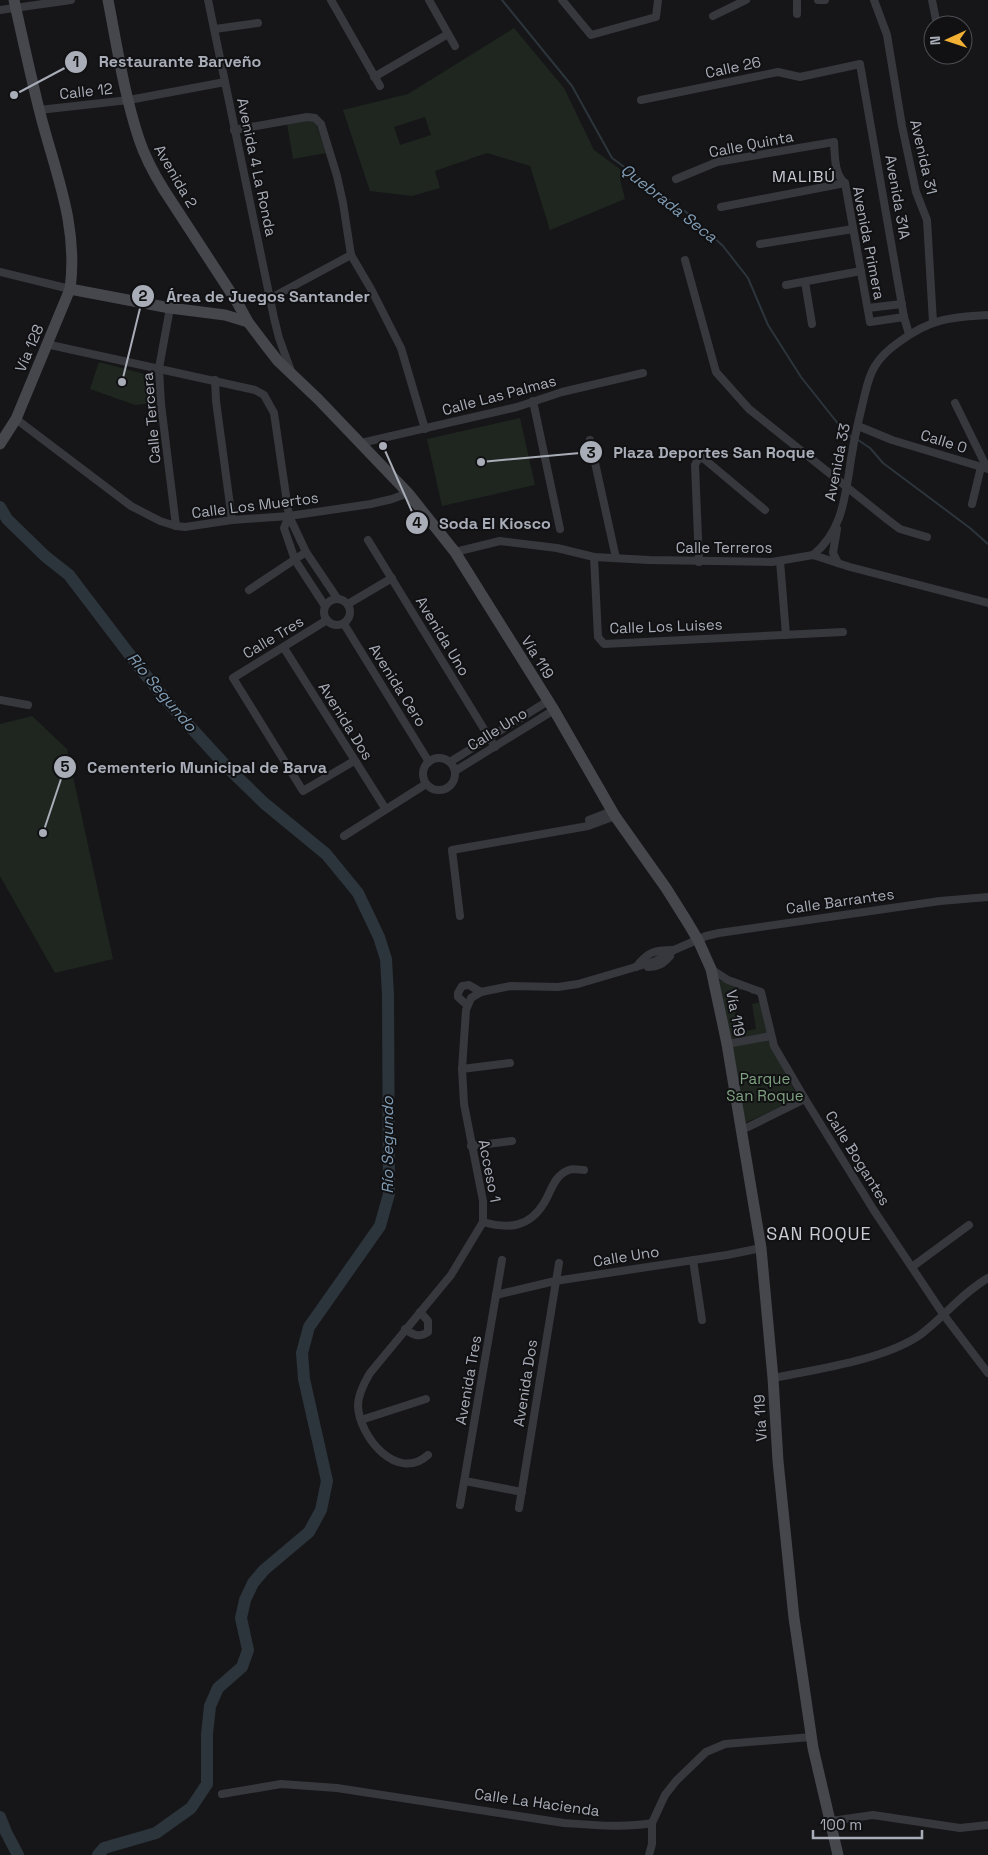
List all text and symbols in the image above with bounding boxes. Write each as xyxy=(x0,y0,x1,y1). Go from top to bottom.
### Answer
north arrow xyxy=(923,15,973,65)
text: N xyxy=(926,36,944,46)
callout: Restaurante Barveño xyxy=(64,46,271,77)
text: Restaurante Barveño xyxy=(99,51,262,72)
text: 1 xyxy=(73,52,79,71)
street label: Calle 26 xyxy=(703,52,763,82)
street label: Calle 12 xyxy=(58,79,114,103)
street label: Avenida 4 La Ronda xyxy=(233,96,281,238)
street label: Avenida 31 xyxy=(906,118,942,196)
street label: Calle Quinta xyxy=(707,126,795,162)
street label: Avenida 2 xyxy=(150,141,202,211)
street label: Avenida 31A xyxy=(881,153,915,241)
water label: Quebrada Seca xyxy=(617,159,722,248)
district label: MALIBÚ xyxy=(772,166,836,187)
street label: Avenida Primera xyxy=(849,185,889,302)
callout: Área de Juegos Santander xyxy=(131,281,380,312)
text: 2 xyxy=(139,286,148,305)
text: Área de Juegos Santander xyxy=(166,286,370,307)
street label: Vía 128 xyxy=(10,321,48,375)
street label: Calle Tercera xyxy=(138,371,164,464)
street label: Calle Las Palmas xyxy=(440,371,558,419)
street label: Avenida 33 xyxy=(820,421,854,503)
street label: Calle 0 xyxy=(918,425,970,457)
callout: Plaza Deportes San Roque xyxy=(578,437,825,468)
text: Plaza Deportes San Roque xyxy=(613,442,815,463)
text: 3 xyxy=(586,443,596,462)
street label: Calle Los Muertos xyxy=(190,488,320,522)
callout: Soda El Kiosco xyxy=(404,508,561,539)
text: 4 xyxy=(412,513,422,532)
text: Soda El Kiosco xyxy=(439,513,551,534)
street label: Calle Terreros xyxy=(676,538,772,557)
street label: Avenida Uno xyxy=(412,593,474,679)
street label: Calle Tres xyxy=(239,611,307,663)
street label: Calle Los Luises xyxy=(609,615,723,637)
street label: Vía 119 xyxy=(517,632,559,682)
street label: Avenida Cero xyxy=(365,640,431,730)
water label: Río Segundo xyxy=(123,648,202,737)
street label: Avenida Dos xyxy=(315,679,377,763)
street label: Calle Uno xyxy=(464,703,530,755)
callout: Cementerio Municipal de Barva xyxy=(52,751,337,782)
text: 5 xyxy=(60,757,70,776)
text: Cementerio Municipal de Barva xyxy=(87,757,327,778)
street label: Calle Barrantes xyxy=(785,884,895,918)
street label: Vía 119 xyxy=(722,988,750,1038)
park label: Parque San Roque xyxy=(726,1069,804,1105)
water label: Río Segundo xyxy=(377,1095,398,1194)
street label: Calle Bogantes xyxy=(821,1107,895,1209)
street label: Acceso 1 xyxy=(475,1138,505,1204)
district label: SAN ROQUE xyxy=(766,1222,872,1245)
street label: Calle Uno xyxy=(592,1241,660,1271)
street label: Avenida Tres xyxy=(451,1334,485,1426)
street label: Avenida Dos xyxy=(509,1338,541,1428)
street label: Vía 119 xyxy=(749,1394,771,1442)
street label: Calle La Hacienda xyxy=(473,1784,601,1820)
scale bar xyxy=(813,1808,922,1840)
text: 100 m xyxy=(820,1815,862,1834)

